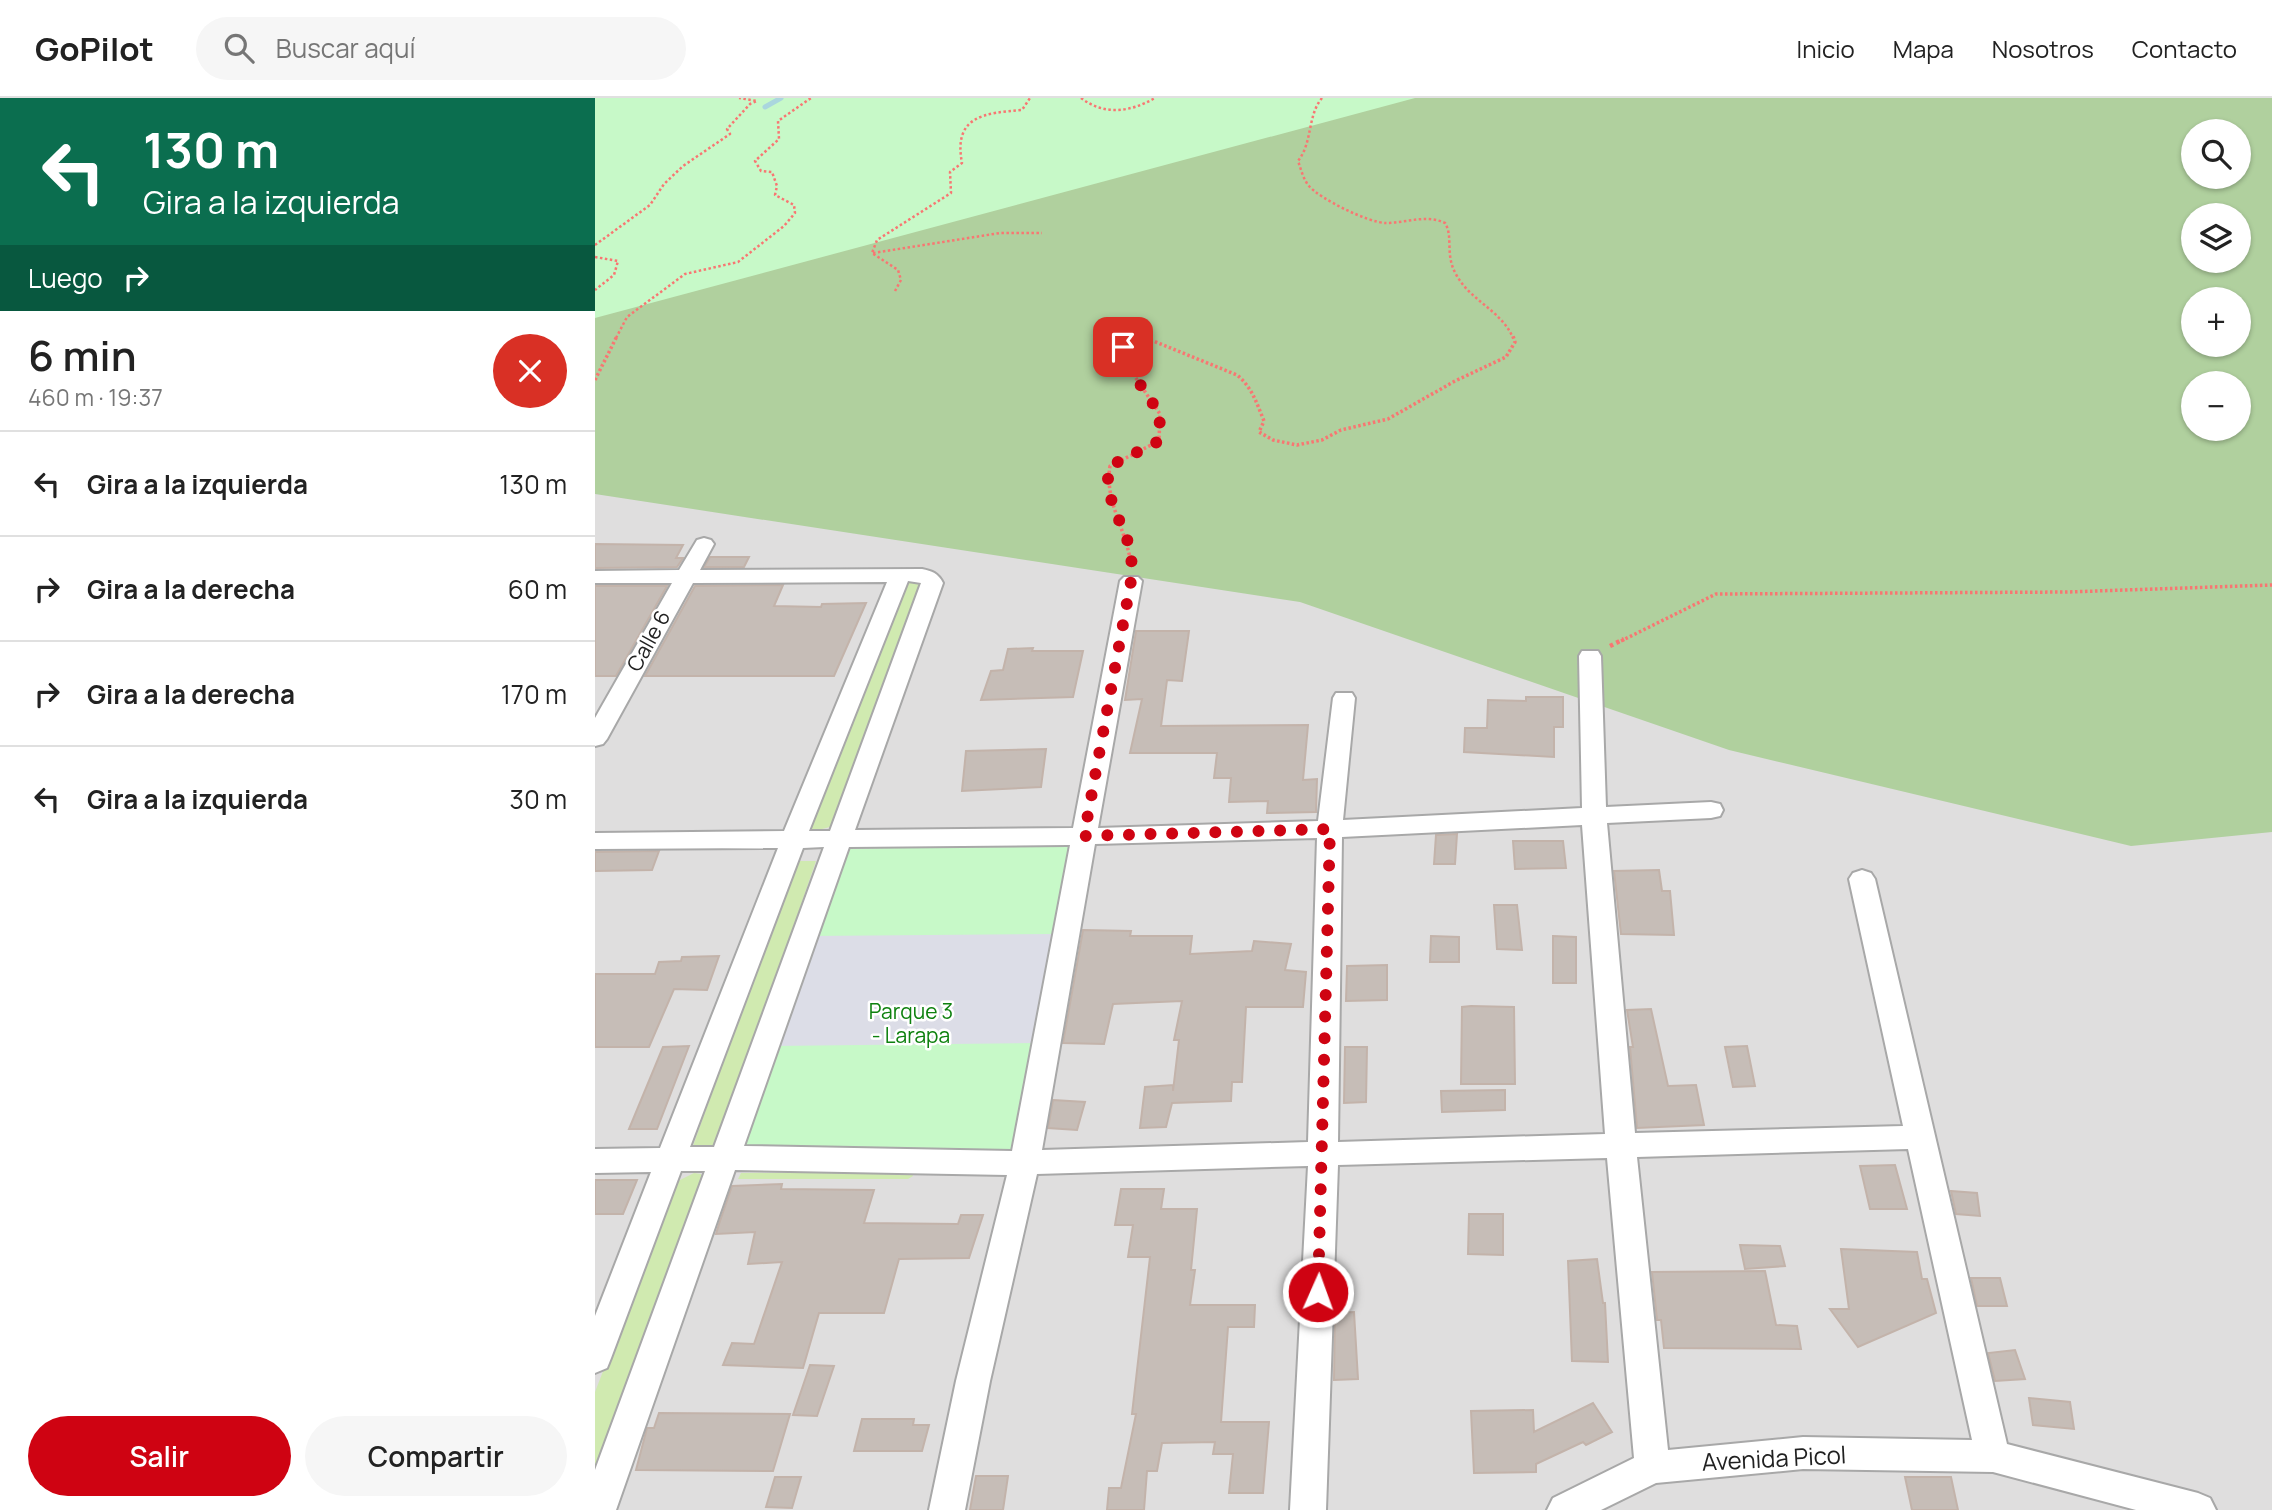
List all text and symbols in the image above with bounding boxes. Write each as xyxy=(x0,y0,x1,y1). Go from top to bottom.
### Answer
search box xyxy=(196,17,686,80)
text: GoPilot xyxy=(35,26,154,71)
icon: search xyxy=(220,29,258,67)
text: Buscar aquí xyxy=(276,30,416,66)
text: Inicio xyxy=(1797,32,1855,65)
text: Mapa xyxy=(1893,32,1954,65)
text: Nosotros xyxy=(1992,32,2094,65)
text: Contacto xyxy=(2132,32,2237,65)
text: 130 m xyxy=(143,116,279,183)
map controls xyxy=(2181,119,2251,441)
button: search xyxy=(2181,119,2251,189)
icon: left xyxy=(28,126,119,217)
text: Gira a la izquierda xyxy=(143,180,399,224)
button: layers xyxy=(2181,203,2251,273)
icon: right xyxy=(117,259,155,297)
text: Luego xyxy=(28,260,103,296)
button: + xyxy=(2181,287,2251,357)
pin xyxy=(1093,317,1153,377)
text: 6 min xyxy=(28,326,137,384)
icon: arrive xyxy=(1104,328,1142,366)
button: close xyxy=(493,334,567,408)
button: − xyxy=(2181,371,2251,441)
text: 460 m · 19:37 xyxy=(28,381,163,413)
icon: left xyxy=(28,465,66,503)
text: Gira a la izquierda xyxy=(87,466,308,502)
text: 130 m xyxy=(499,466,567,502)
icon: right xyxy=(28,570,66,608)
text: Gira a la derecha xyxy=(87,571,295,607)
text: 60 m xyxy=(508,571,567,607)
street label: Calle 6 xyxy=(620,605,676,676)
icon: right xyxy=(28,675,66,713)
text: Gira a la derecha xyxy=(87,676,295,712)
text: 170 m xyxy=(501,676,567,712)
icon: left xyxy=(28,780,66,818)
text: Gira a la izquierda xyxy=(87,781,308,817)
text: 30 m xyxy=(510,781,567,817)
park label: Parque 3 - Larapa xyxy=(869,997,953,1049)
position arrow xyxy=(1281,1255,1355,1329)
button: Salir xyxy=(28,1416,291,1496)
button: Compartir xyxy=(305,1416,567,1496)
street label: Avenida Picol xyxy=(1701,1437,1847,1478)

